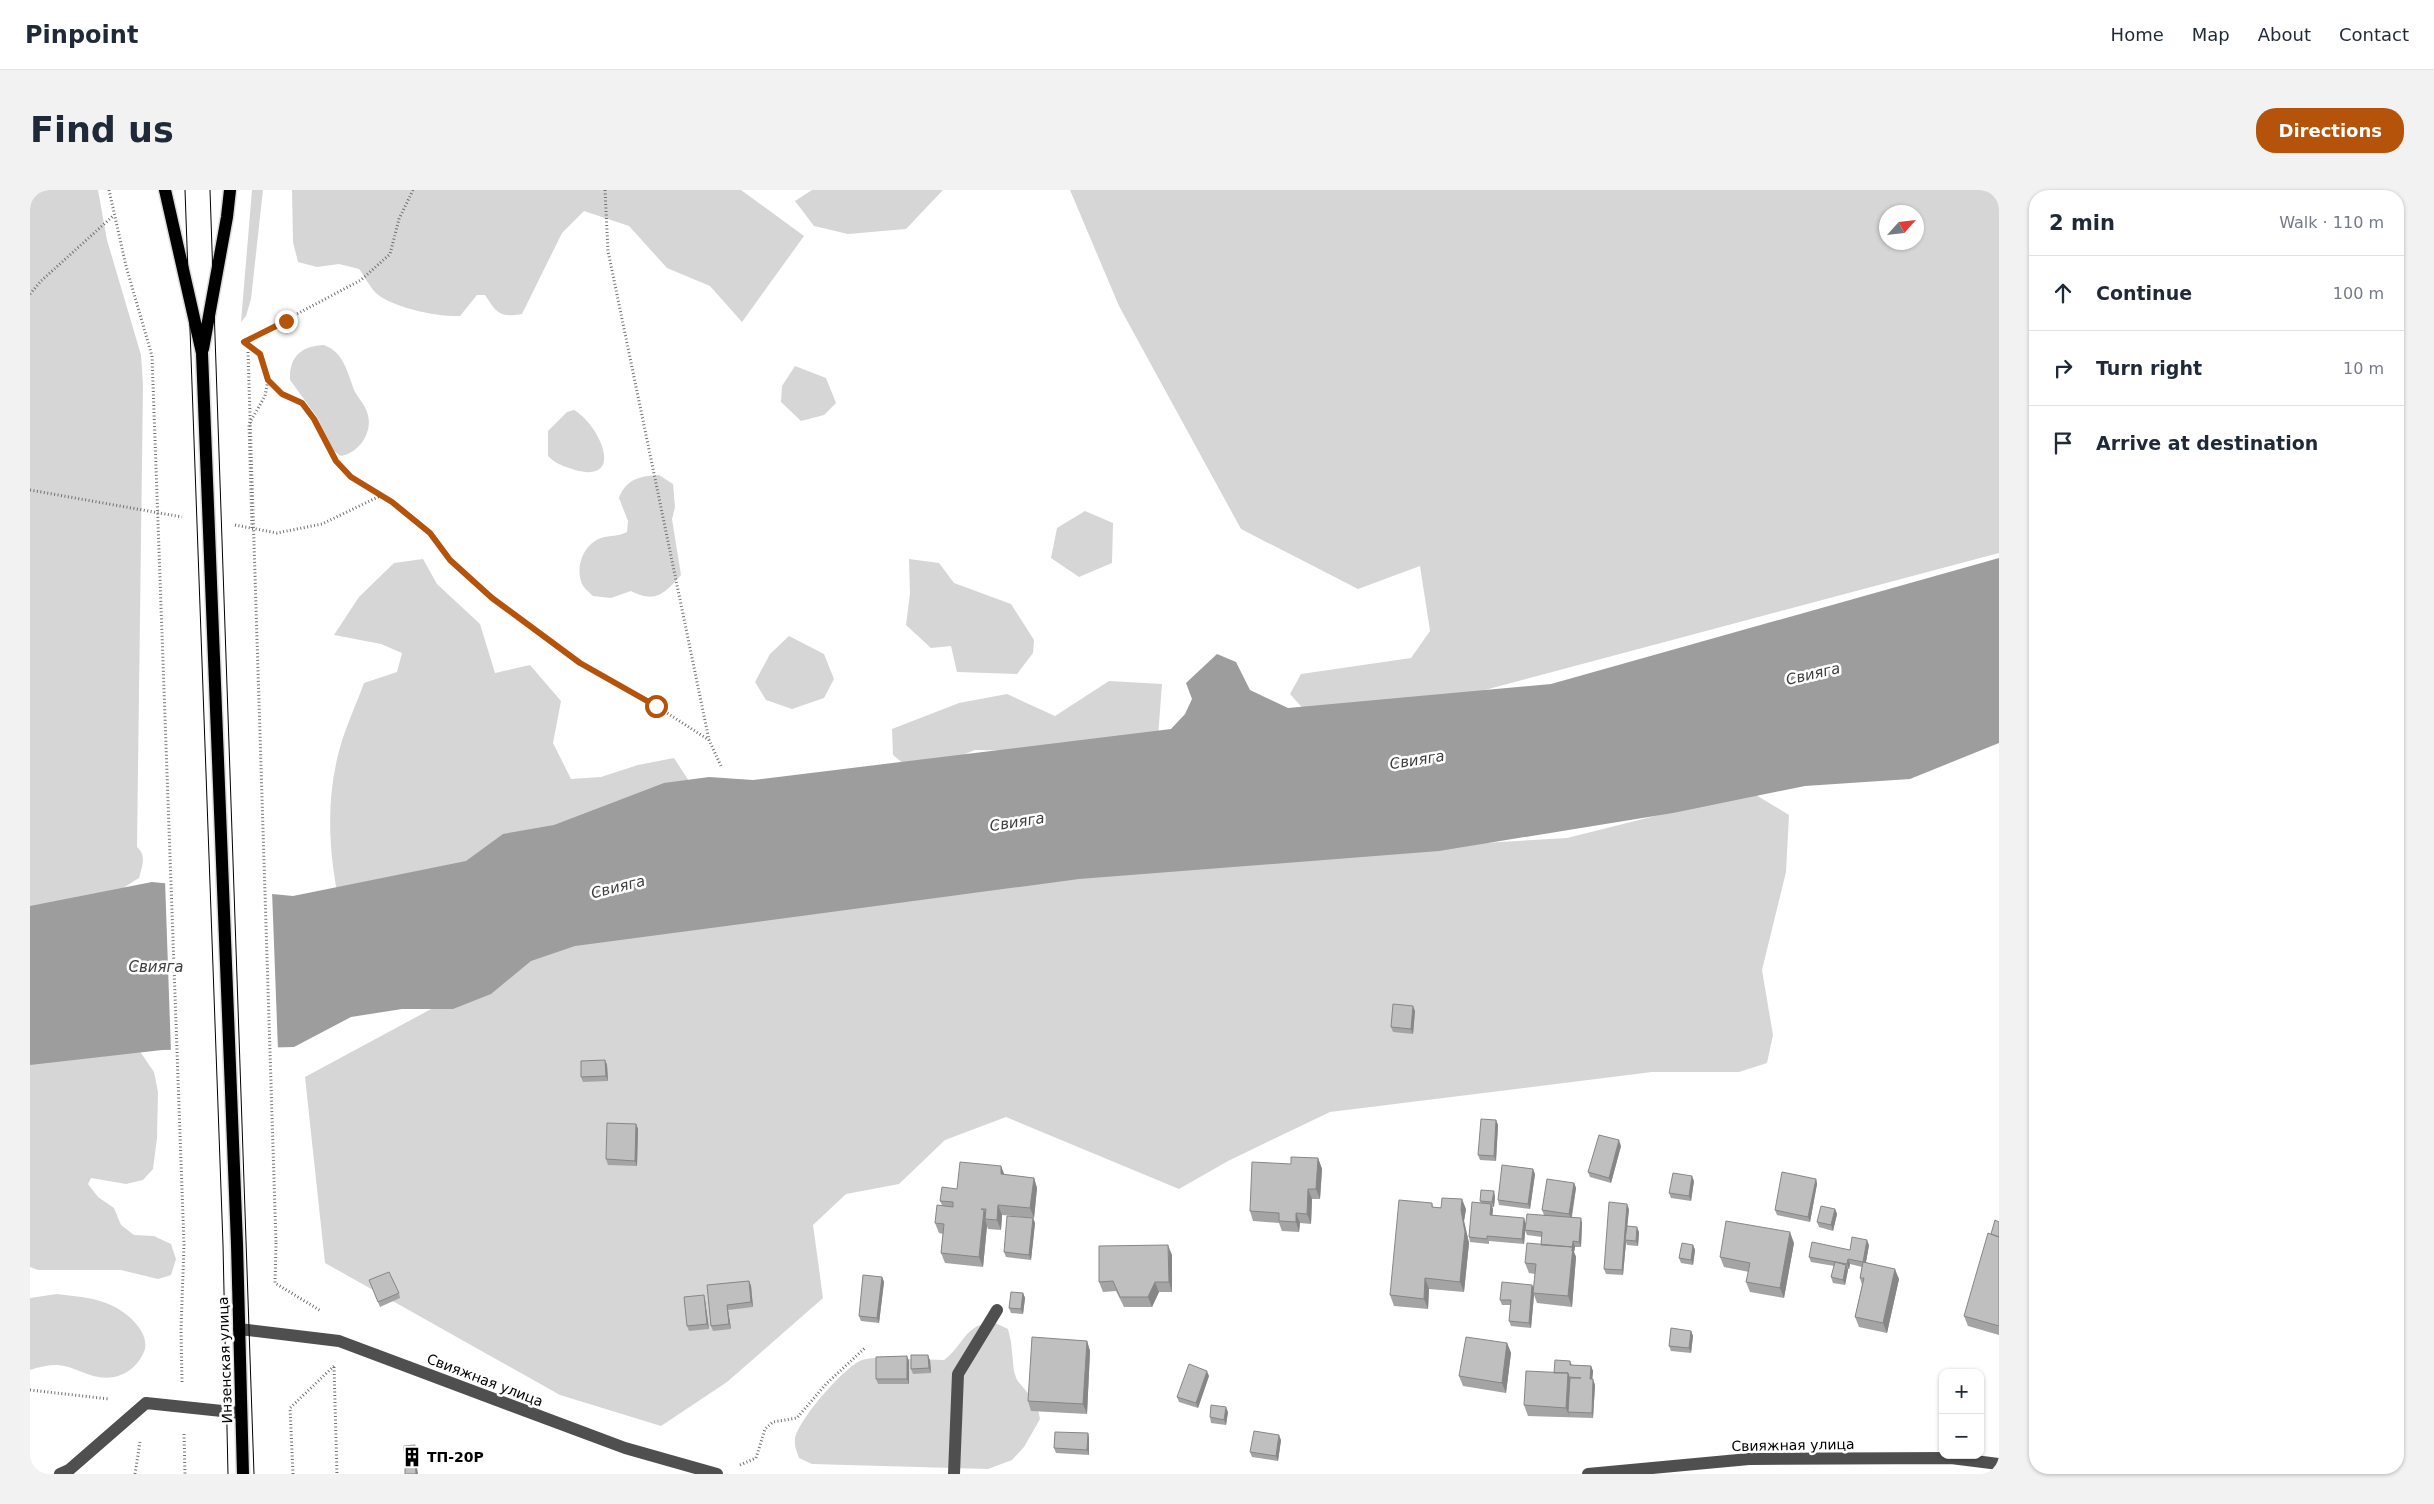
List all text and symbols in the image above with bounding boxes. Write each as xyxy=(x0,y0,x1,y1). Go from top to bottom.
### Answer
text: Pinpoint xyxy=(25,21,138,49)
text: Home xyxy=(2111,24,2164,45)
text: Map xyxy=(2192,24,2230,45)
text: About xyxy=(2258,24,2311,45)
text: Contact xyxy=(2339,24,2409,45)
button: Directions xyxy=(2256,108,2404,153)
text: Find us xyxy=(30,110,174,150)
north arrow xyxy=(1879,205,1924,250)
text: 2 min xyxy=(2049,211,2115,235)
text: Walk · 110 m xyxy=(2279,213,2384,232)
icon: ahead xyxy=(2049,279,2077,307)
text: Continue xyxy=(2096,282,2192,304)
text: 100 m xyxy=(2333,284,2384,303)
route end xyxy=(275,310,298,333)
icon: right xyxy=(2049,354,2077,382)
text: Turn right xyxy=(2096,357,2202,379)
text: 10 m xyxy=(2343,359,2384,378)
icon: arrive xyxy=(2049,429,2077,457)
text: Arrive at destination xyxy=(2096,432,2318,454)
water label: Свияга xyxy=(1784,659,1842,689)
route start xyxy=(645,695,668,718)
water label: Свияга xyxy=(1388,747,1446,773)
water label: Свияга xyxy=(988,809,1046,835)
water label: Свияга xyxy=(589,872,647,902)
water label: Свияга xyxy=(128,958,184,976)
street label: Инзенская улица xyxy=(215,1296,235,1424)
street label: Свияжная улица xyxy=(425,1350,545,1410)
map controls xyxy=(1939,1369,1984,1459)
button: + xyxy=(1939,1369,1984,1414)
button: − xyxy=(1939,1414,1984,1459)
street label: Свияжная улица xyxy=(1731,1436,1855,1454)
building icon: ТП-20Р xyxy=(401,1446,423,1468)
place label: ТП-20Р xyxy=(427,1449,484,1465)

